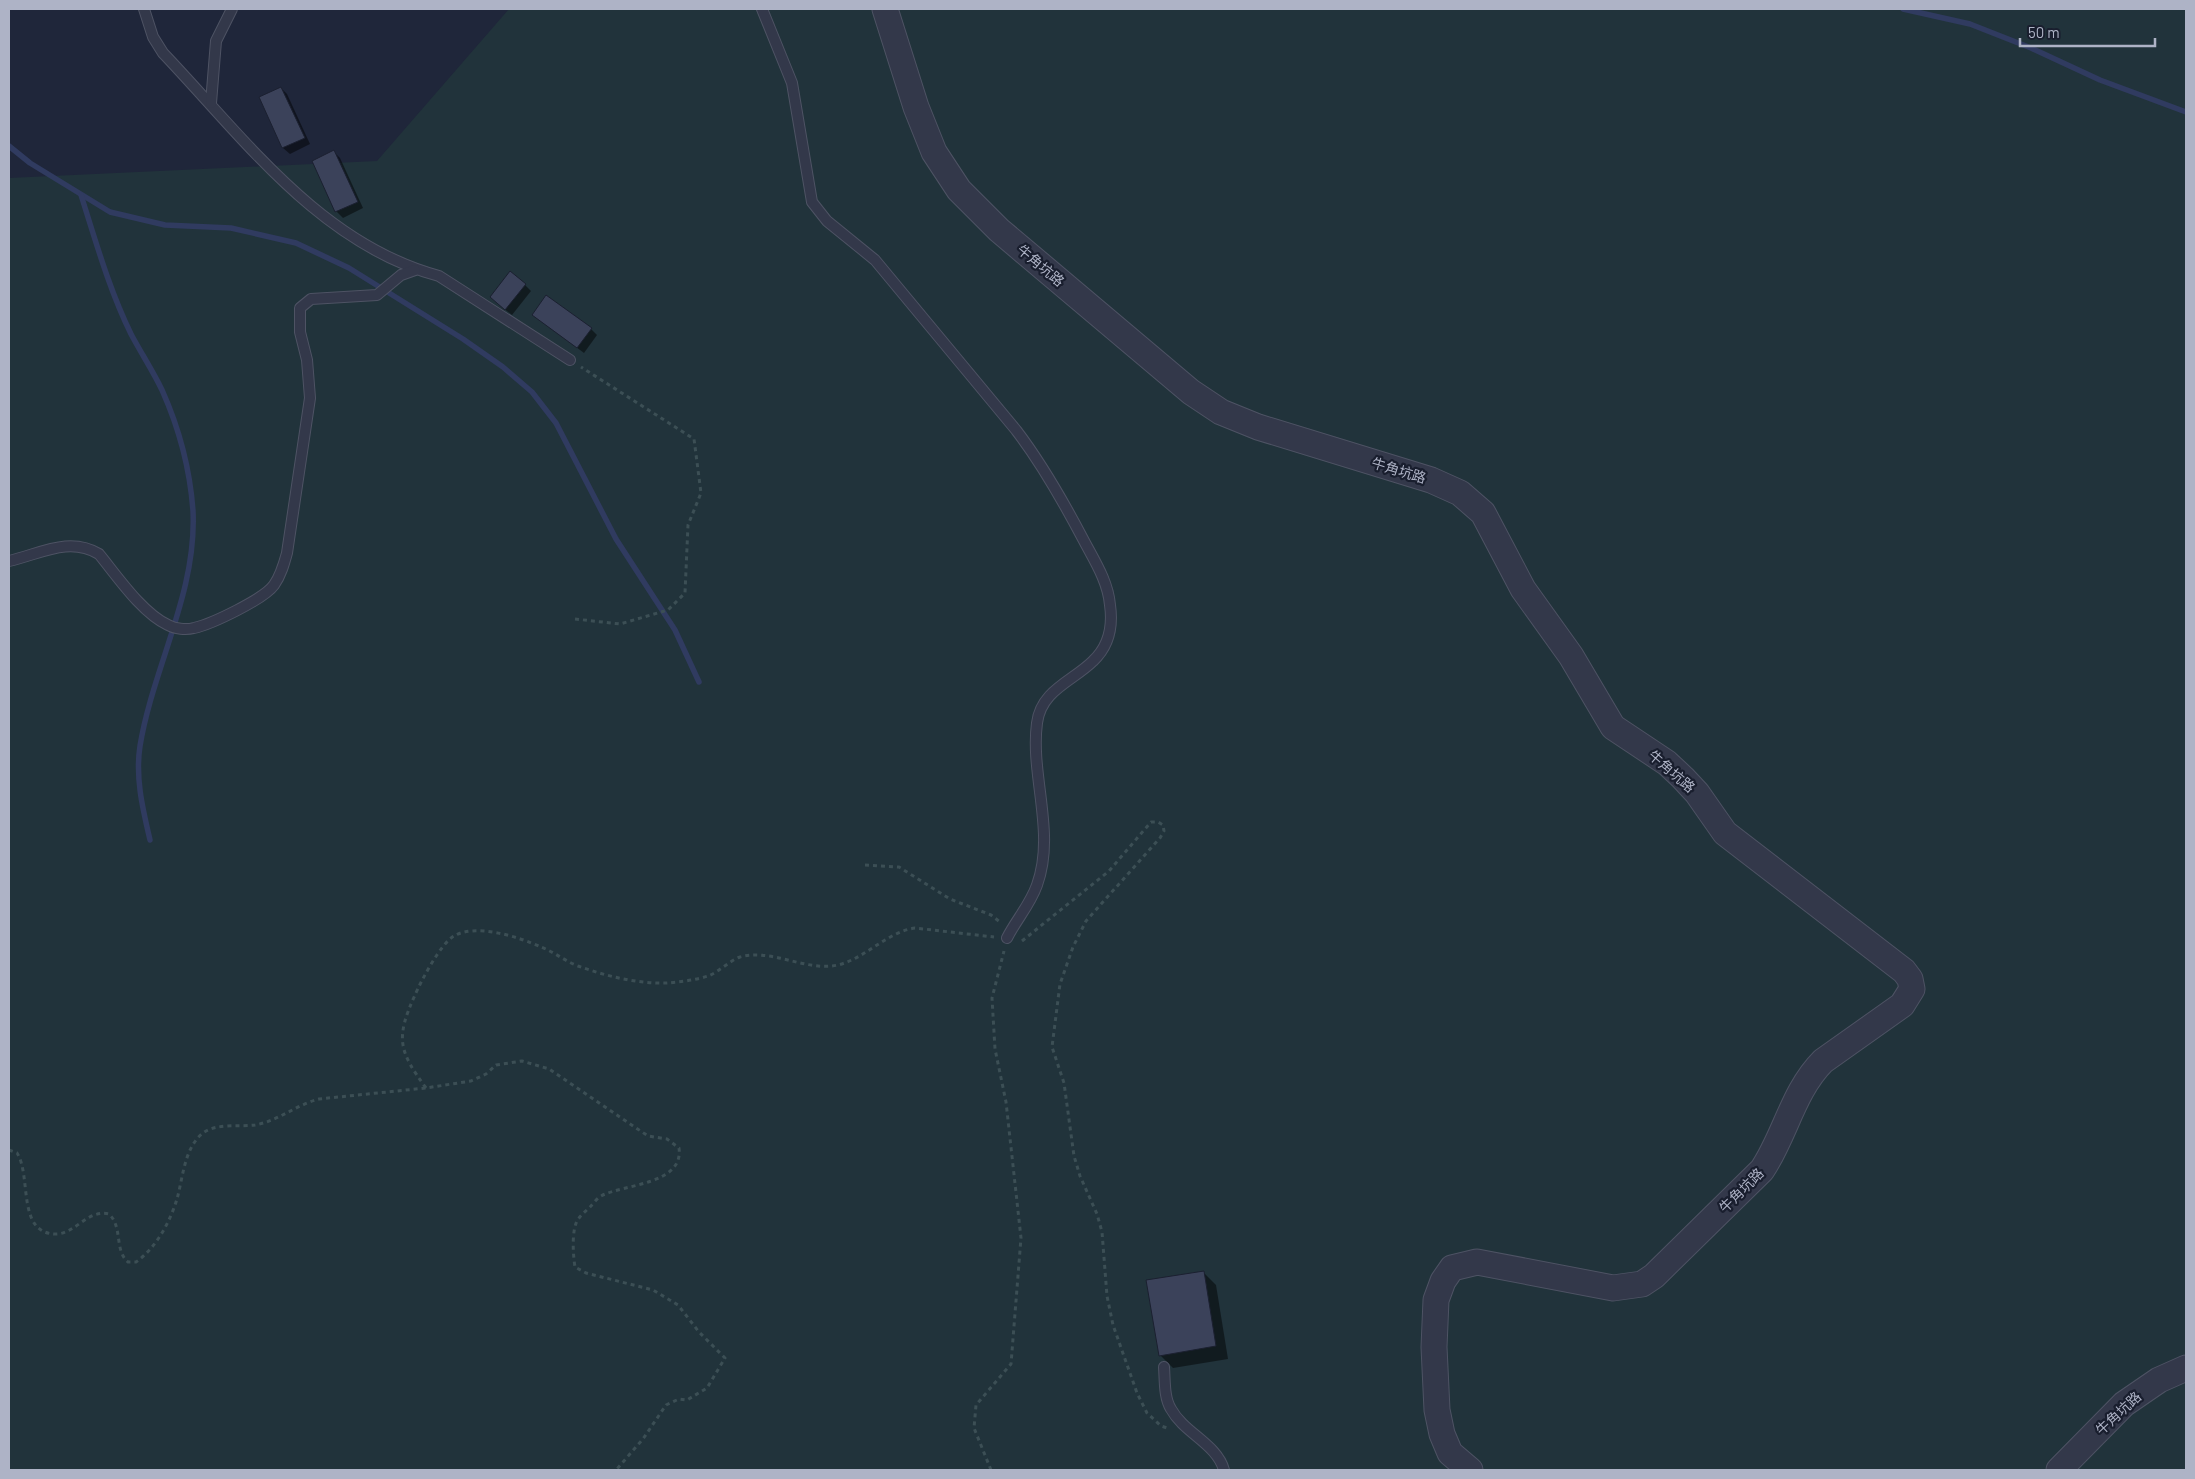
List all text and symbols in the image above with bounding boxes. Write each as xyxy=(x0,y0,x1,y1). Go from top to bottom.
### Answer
scale bar xyxy=(2020,15,2155,47)
text: 50 m xyxy=(2028,23,2060,41)
street label: 牛角坑路 xyxy=(1014,240,1068,290)
street label: 牛角坑路 xyxy=(1370,454,1428,486)
street label: 牛角坑路 xyxy=(1645,746,1699,796)
street label: 牛角坑路 xyxy=(1715,1164,1767,1216)
street label: 牛角坑路 xyxy=(2092,1388,2144,1438)

